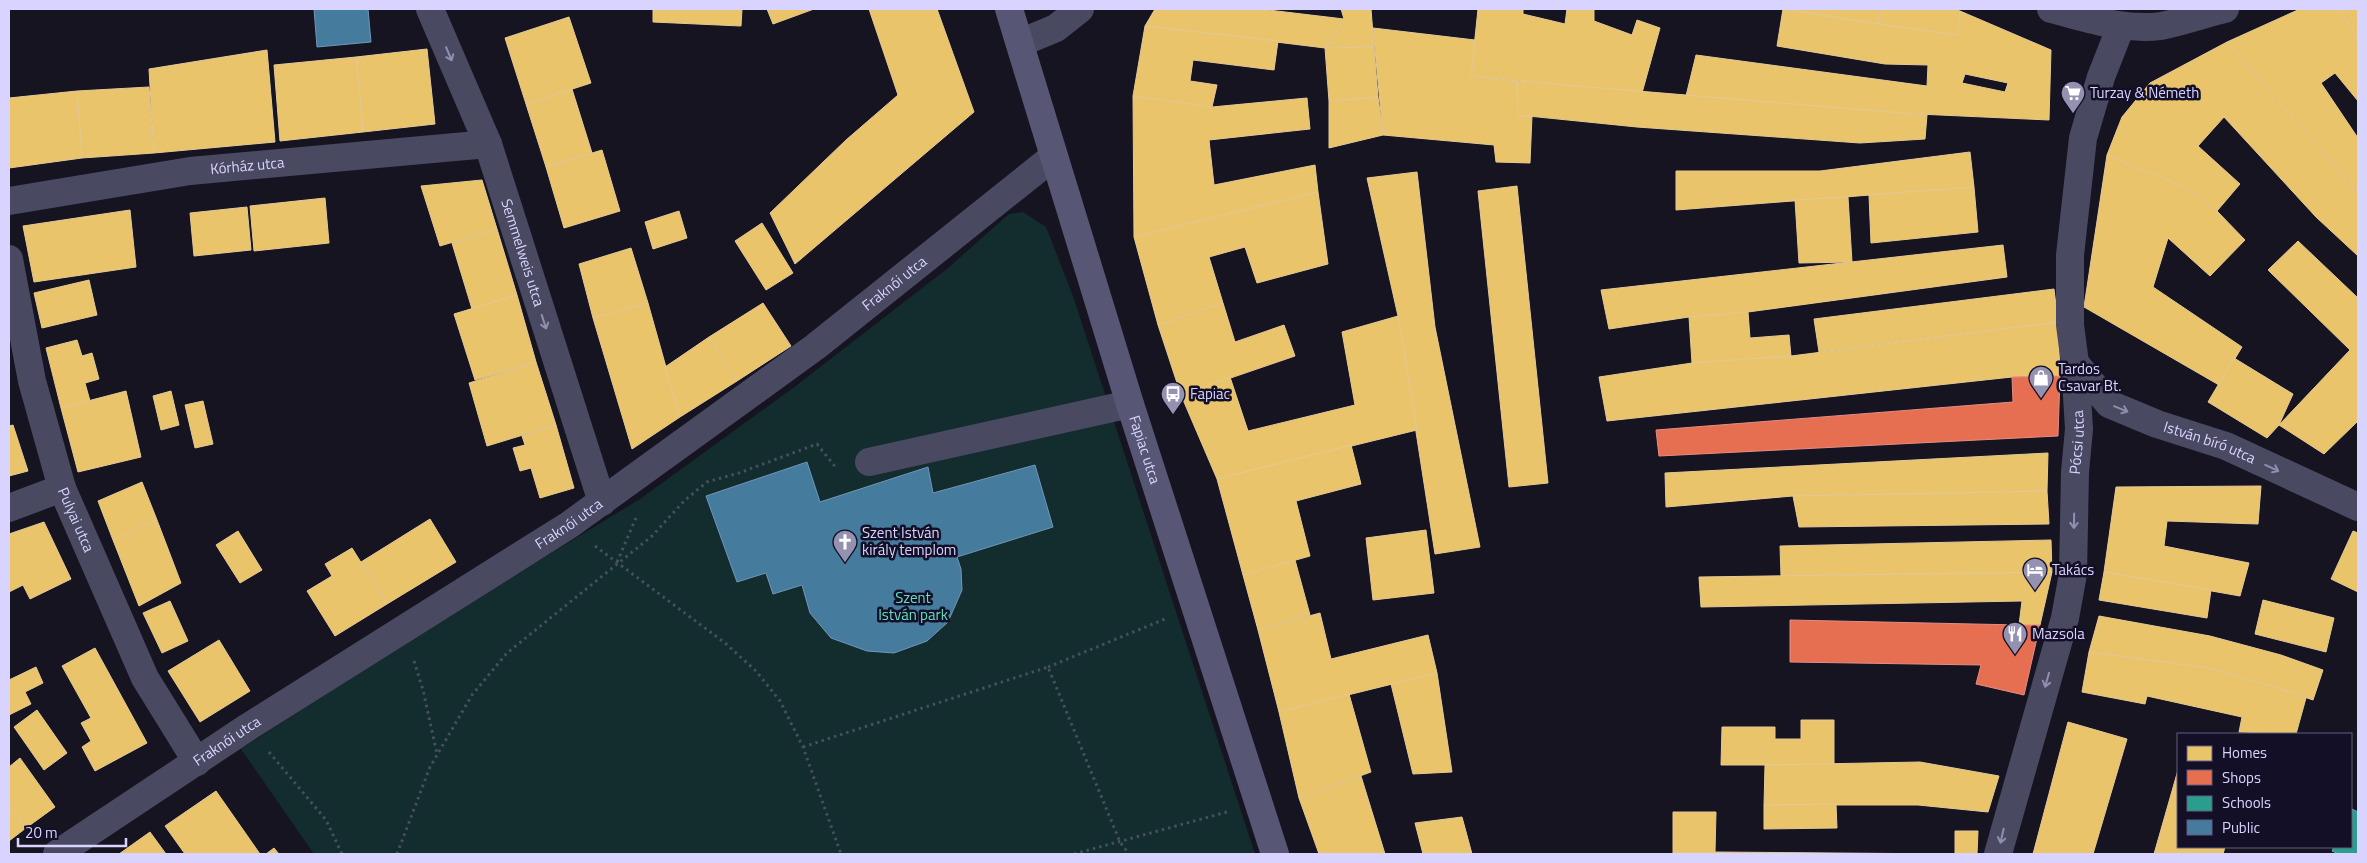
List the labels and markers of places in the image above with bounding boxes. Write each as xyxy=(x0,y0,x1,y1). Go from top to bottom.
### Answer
supermarket icon: Turzay & Németh xyxy=(2060,80,2086,114)
place label: Turzay & Németh xyxy=(2090,81,2199,104)
place label: Tardos Csavar Bt. xyxy=(2058,357,2121,397)
shop icon: Tardos Csavar Bt. xyxy=(2028,365,2054,399)
bus stop icon: Fapiac xyxy=(1160,381,1186,415)
place label: Fapiac xyxy=(1190,382,1230,405)
place label: Szent István király templom xyxy=(862,521,956,561)
church icon: Szent István király templom xyxy=(832,529,858,563)
hotel icon: Takács xyxy=(2022,557,2048,591)
place label: Takács xyxy=(2052,558,2094,581)
restaurant icon: Mazsola xyxy=(2002,621,2028,655)
place label: Mazsola xyxy=(2032,622,2085,645)

